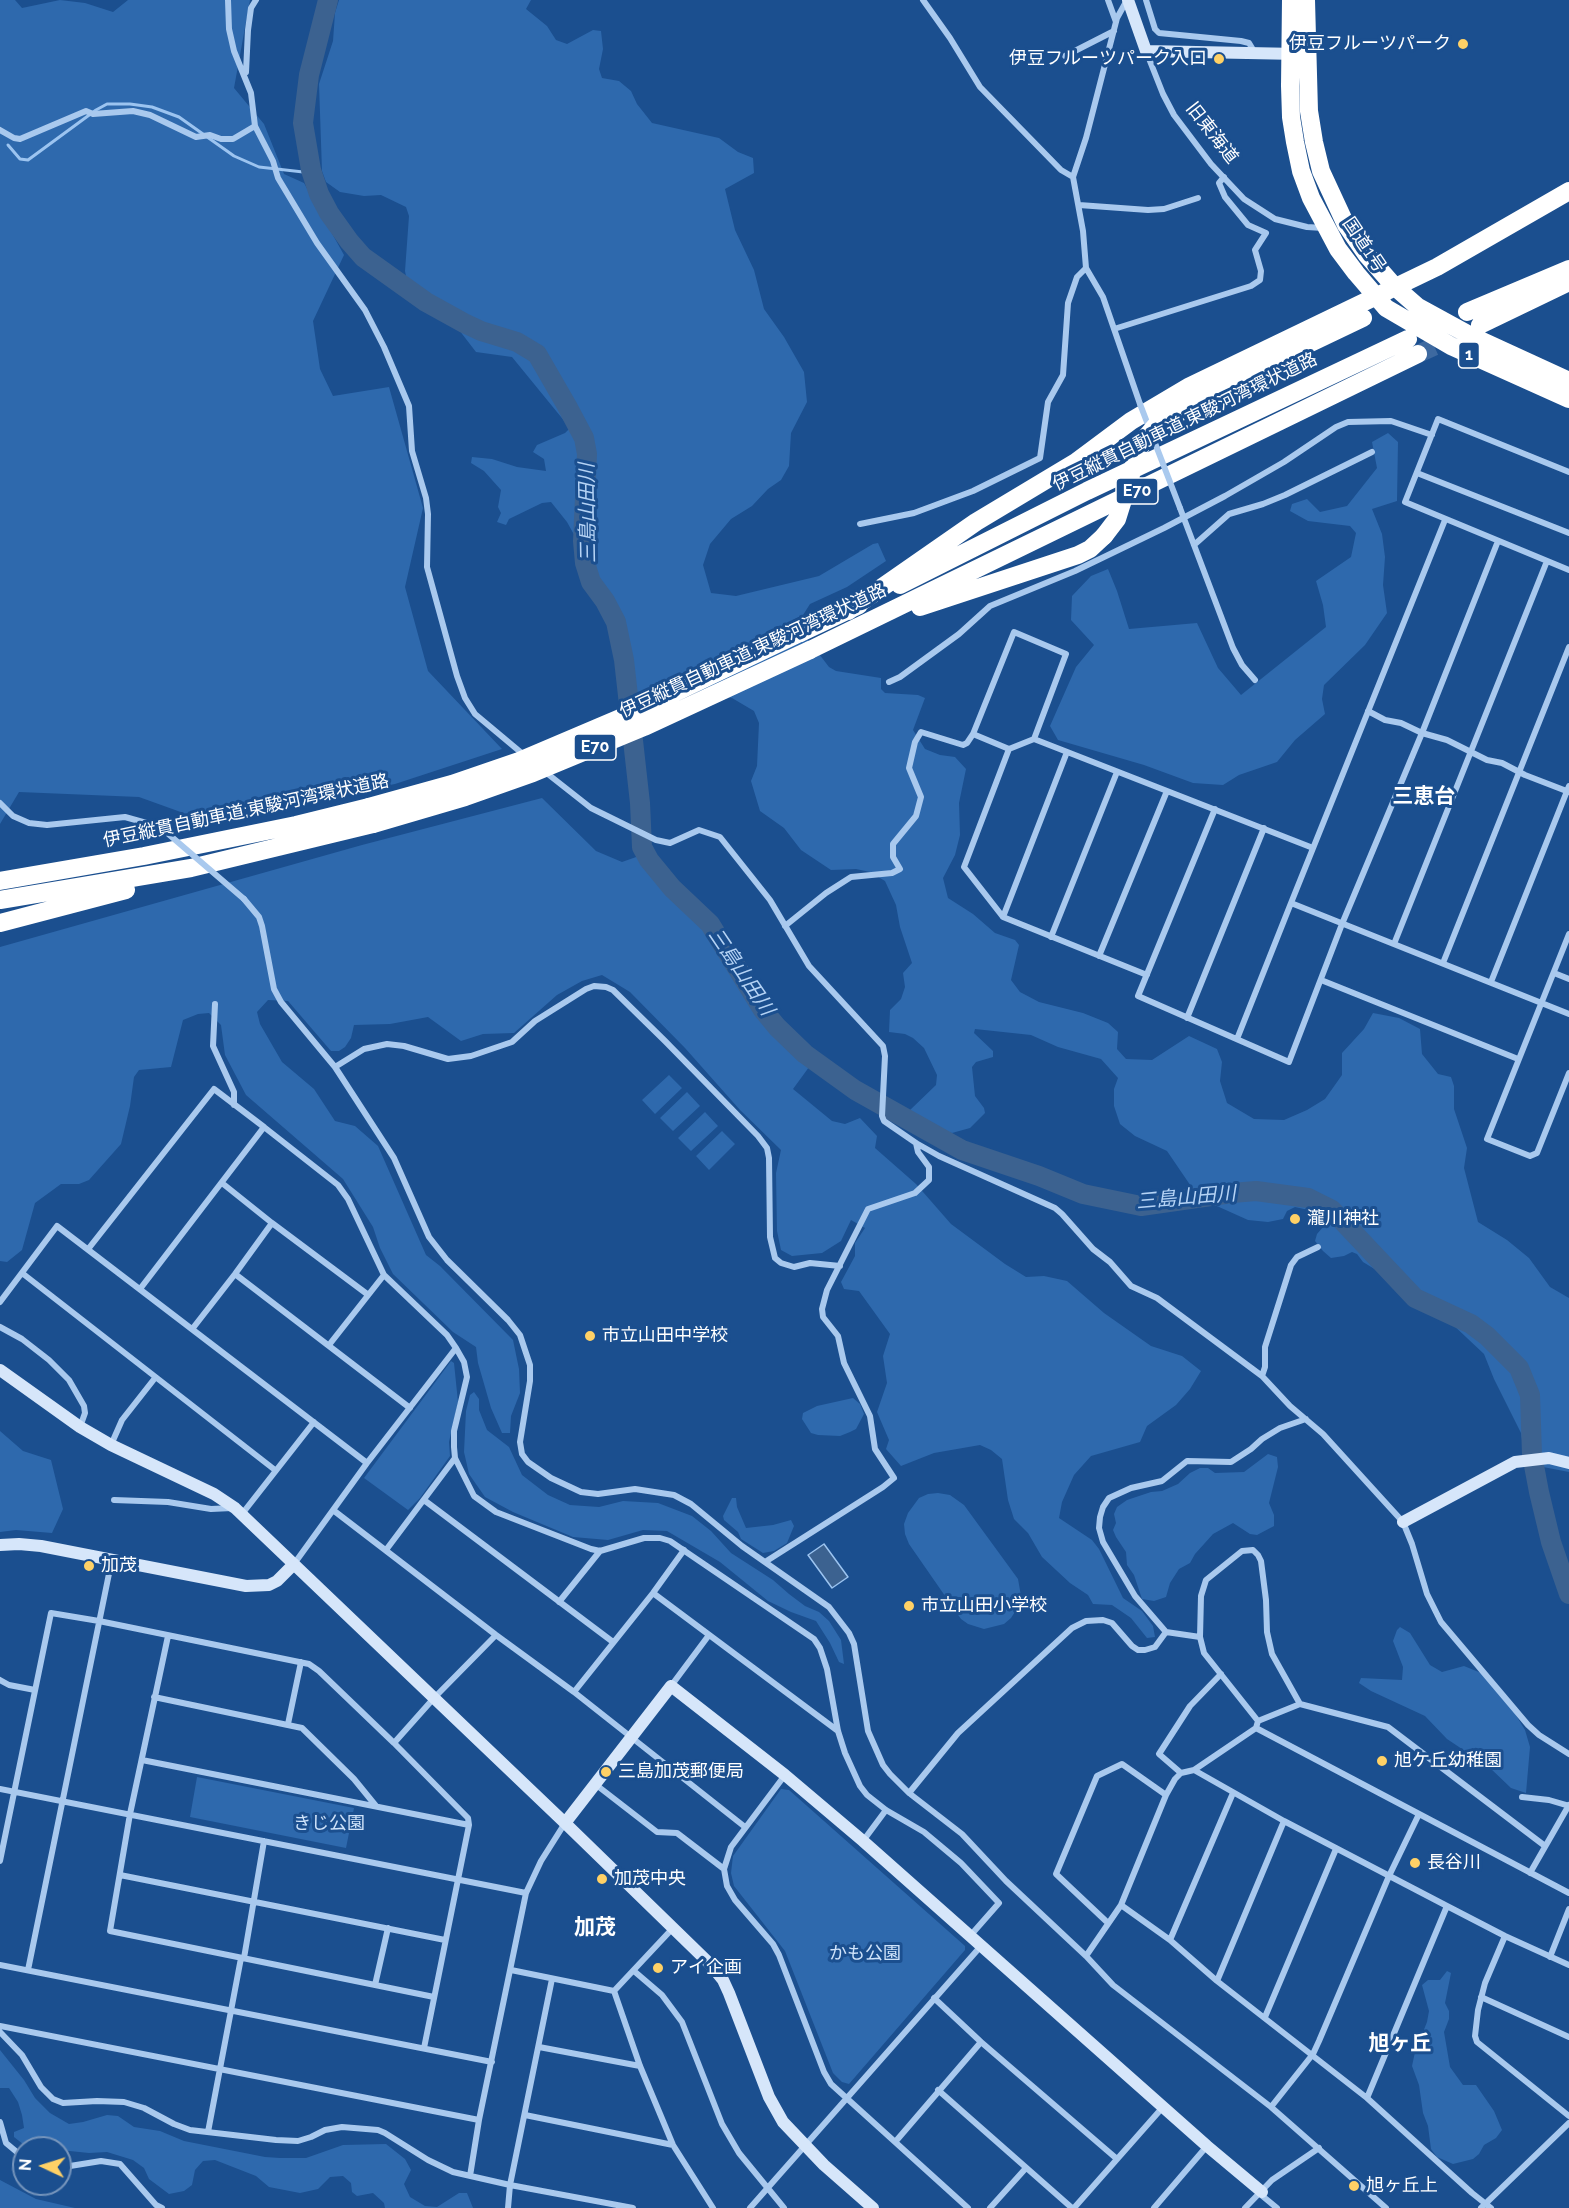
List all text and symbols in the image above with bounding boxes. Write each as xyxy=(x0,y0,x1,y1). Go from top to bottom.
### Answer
place label: 伊豆フルーツパーク xyxy=(1289,33,1451,55)
marker: 伊豆フルーツパーク xyxy=(1456,37,1470,51)
place label: 伊豆フルーツパーク入口 xyxy=(1009,48,1207,70)
marker: 伊豆フルーツパーク入口 xyxy=(1212,52,1226,66)
street label: 旧東海道 xyxy=(1181,98,1243,168)
street label: 国道1号 xyxy=(1338,213,1390,277)
road number: 1 xyxy=(1458,342,1480,368)
street label: 伊豆縦貫自動車道;東駿河湾環状道路 xyxy=(1049,348,1321,496)
water label: 三島山田川 xyxy=(575,463,601,563)
road number: E70 xyxy=(1116,478,1158,504)
street label: 伊豆縦貫自動車道;東駿河湾環状道路 xyxy=(616,580,890,722)
road number: E70 xyxy=(574,734,616,760)
street label: 伊豆縦貫自動車道;東駿河湾環状道路 xyxy=(101,770,391,852)
district label: 三恵台 xyxy=(1393,784,1455,810)
water label: 三島山田川 xyxy=(703,924,779,1020)
water label: 三島山田川 xyxy=(1135,1182,1237,1214)
place label: 瀧川神社 xyxy=(1307,1208,1379,1230)
marker: 瀧川神社 xyxy=(1288,1212,1302,1226)
place label: 市立山田中学校 xyxy=(602,1325,728,1347)
marker: 市立山田中学校 xyxy=(583,1329,597,1343)
place label: 加茂 xyxy=(101,1555,137,1577)
marker: 加茂 xyxy=(82,1559,96,1573)
place label: 市立山田小学校 xyxy=(921,1595,1047,1617)
marker: 市立山田小学校 xyxy=(902,1599,916,1613)
place label: 旭ケ丘幼稚園 xyxy=(1394,1750,1502,1772)
marker: 旭ケ丘幼稚園 xyxy=(1375,1754,1389,1768)
place label: 三島加茂郵便局 xyxy=(618,1761,744,1783)
marker: 三島加茂郵便局 xyxy=(599,1765,613,1779)
park label: きじ公園 xyxy=(293,1813,365,1835)
place label: 長谷川 xyxy=(1427,1852,1481,1874)
marker: 長谷川 xyxy=(1408,1856,1422,1870)
place label: 加茂中央 xyxy=(614,1868,686,1890)
marker: 加茂中央 xyxy=(595,1872,609,1886)
district label: 加茂 xyxy=(574,1915,616,1941)
park label: かも公園 xyxy=(829,1943,901,1965)
place label: アイ企画 xyxy=(670,1957,742,1979)
marker: アイ企画 xyxy=(651,1961,665,1975)
district label: 旭ヶ丘 xyxy=(1369,2031,1431,2057)
north arrow xyxy=(12,2136,72,2196)
text: N xyxy=(16,2158,35,2172)
place label: 旭ヶ丘上 xyxy=(1366,2175,1438,2197)
marker: 旭ヶ丘上 xyxy=(1347,2179,1361,2193)

